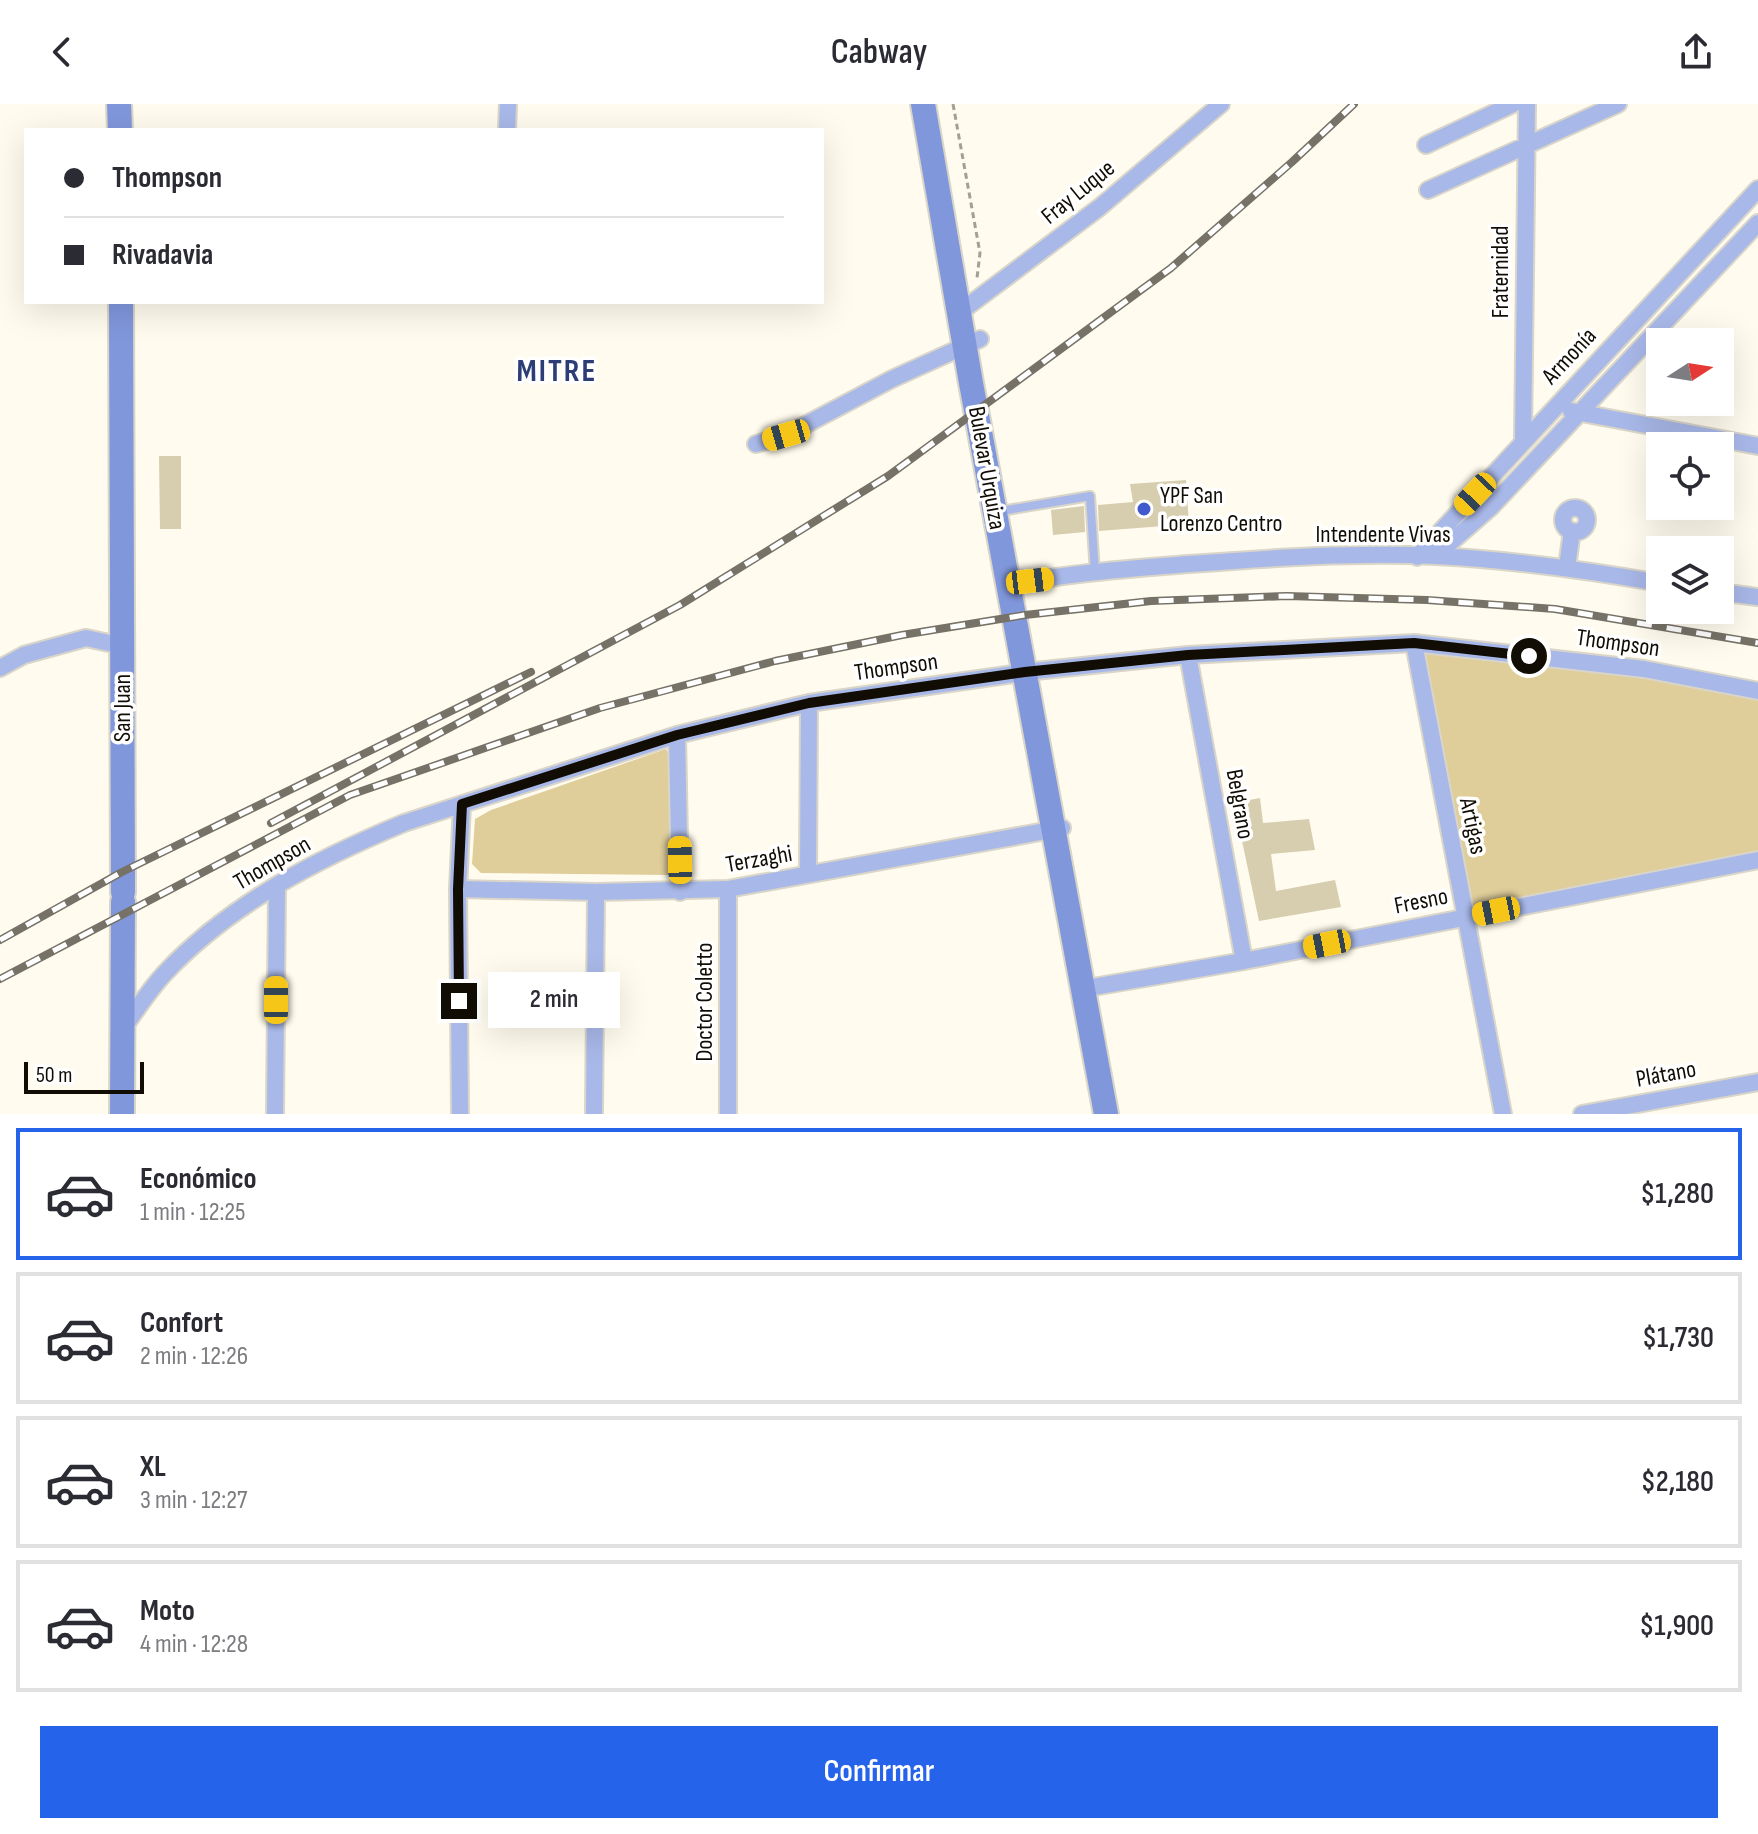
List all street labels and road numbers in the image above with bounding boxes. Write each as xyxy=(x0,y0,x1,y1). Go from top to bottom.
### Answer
street label: Fray Luque xyxy=(1035,154,1121,230)
street label: Fraternidad xyxy=(1486,226,1515,318)
street label: Armonía xyxy=(1535,322,1602,391)
street label: Bulevar Urquiza xyxy=(962,404,1012,532)
street label: Intendente Vivas xyxy=(1315,520,1451,549)
street label: Thompson xyxy=(1574,623,1662,663)
street label: Thompson xyxy=(852,647,940,687)
street label: San Juan xyxy=(108,674,137,742)
street label: Belgrano xyxy=(1220,767,1260,841)
street label: Artigas xyxy=(1453,794,1493,857)
street label: Thompson xyxy=(228,829,316,897)
street label: Terzaghi xyxy=(724,839,794,879)
street label: Fresno xyxy=(1392,882,1450,920)
street label: Doctor Coletto xyxy=(690,943,719,1061)
street label: Plátano xyxy=(1634,1054,1698,1094)

